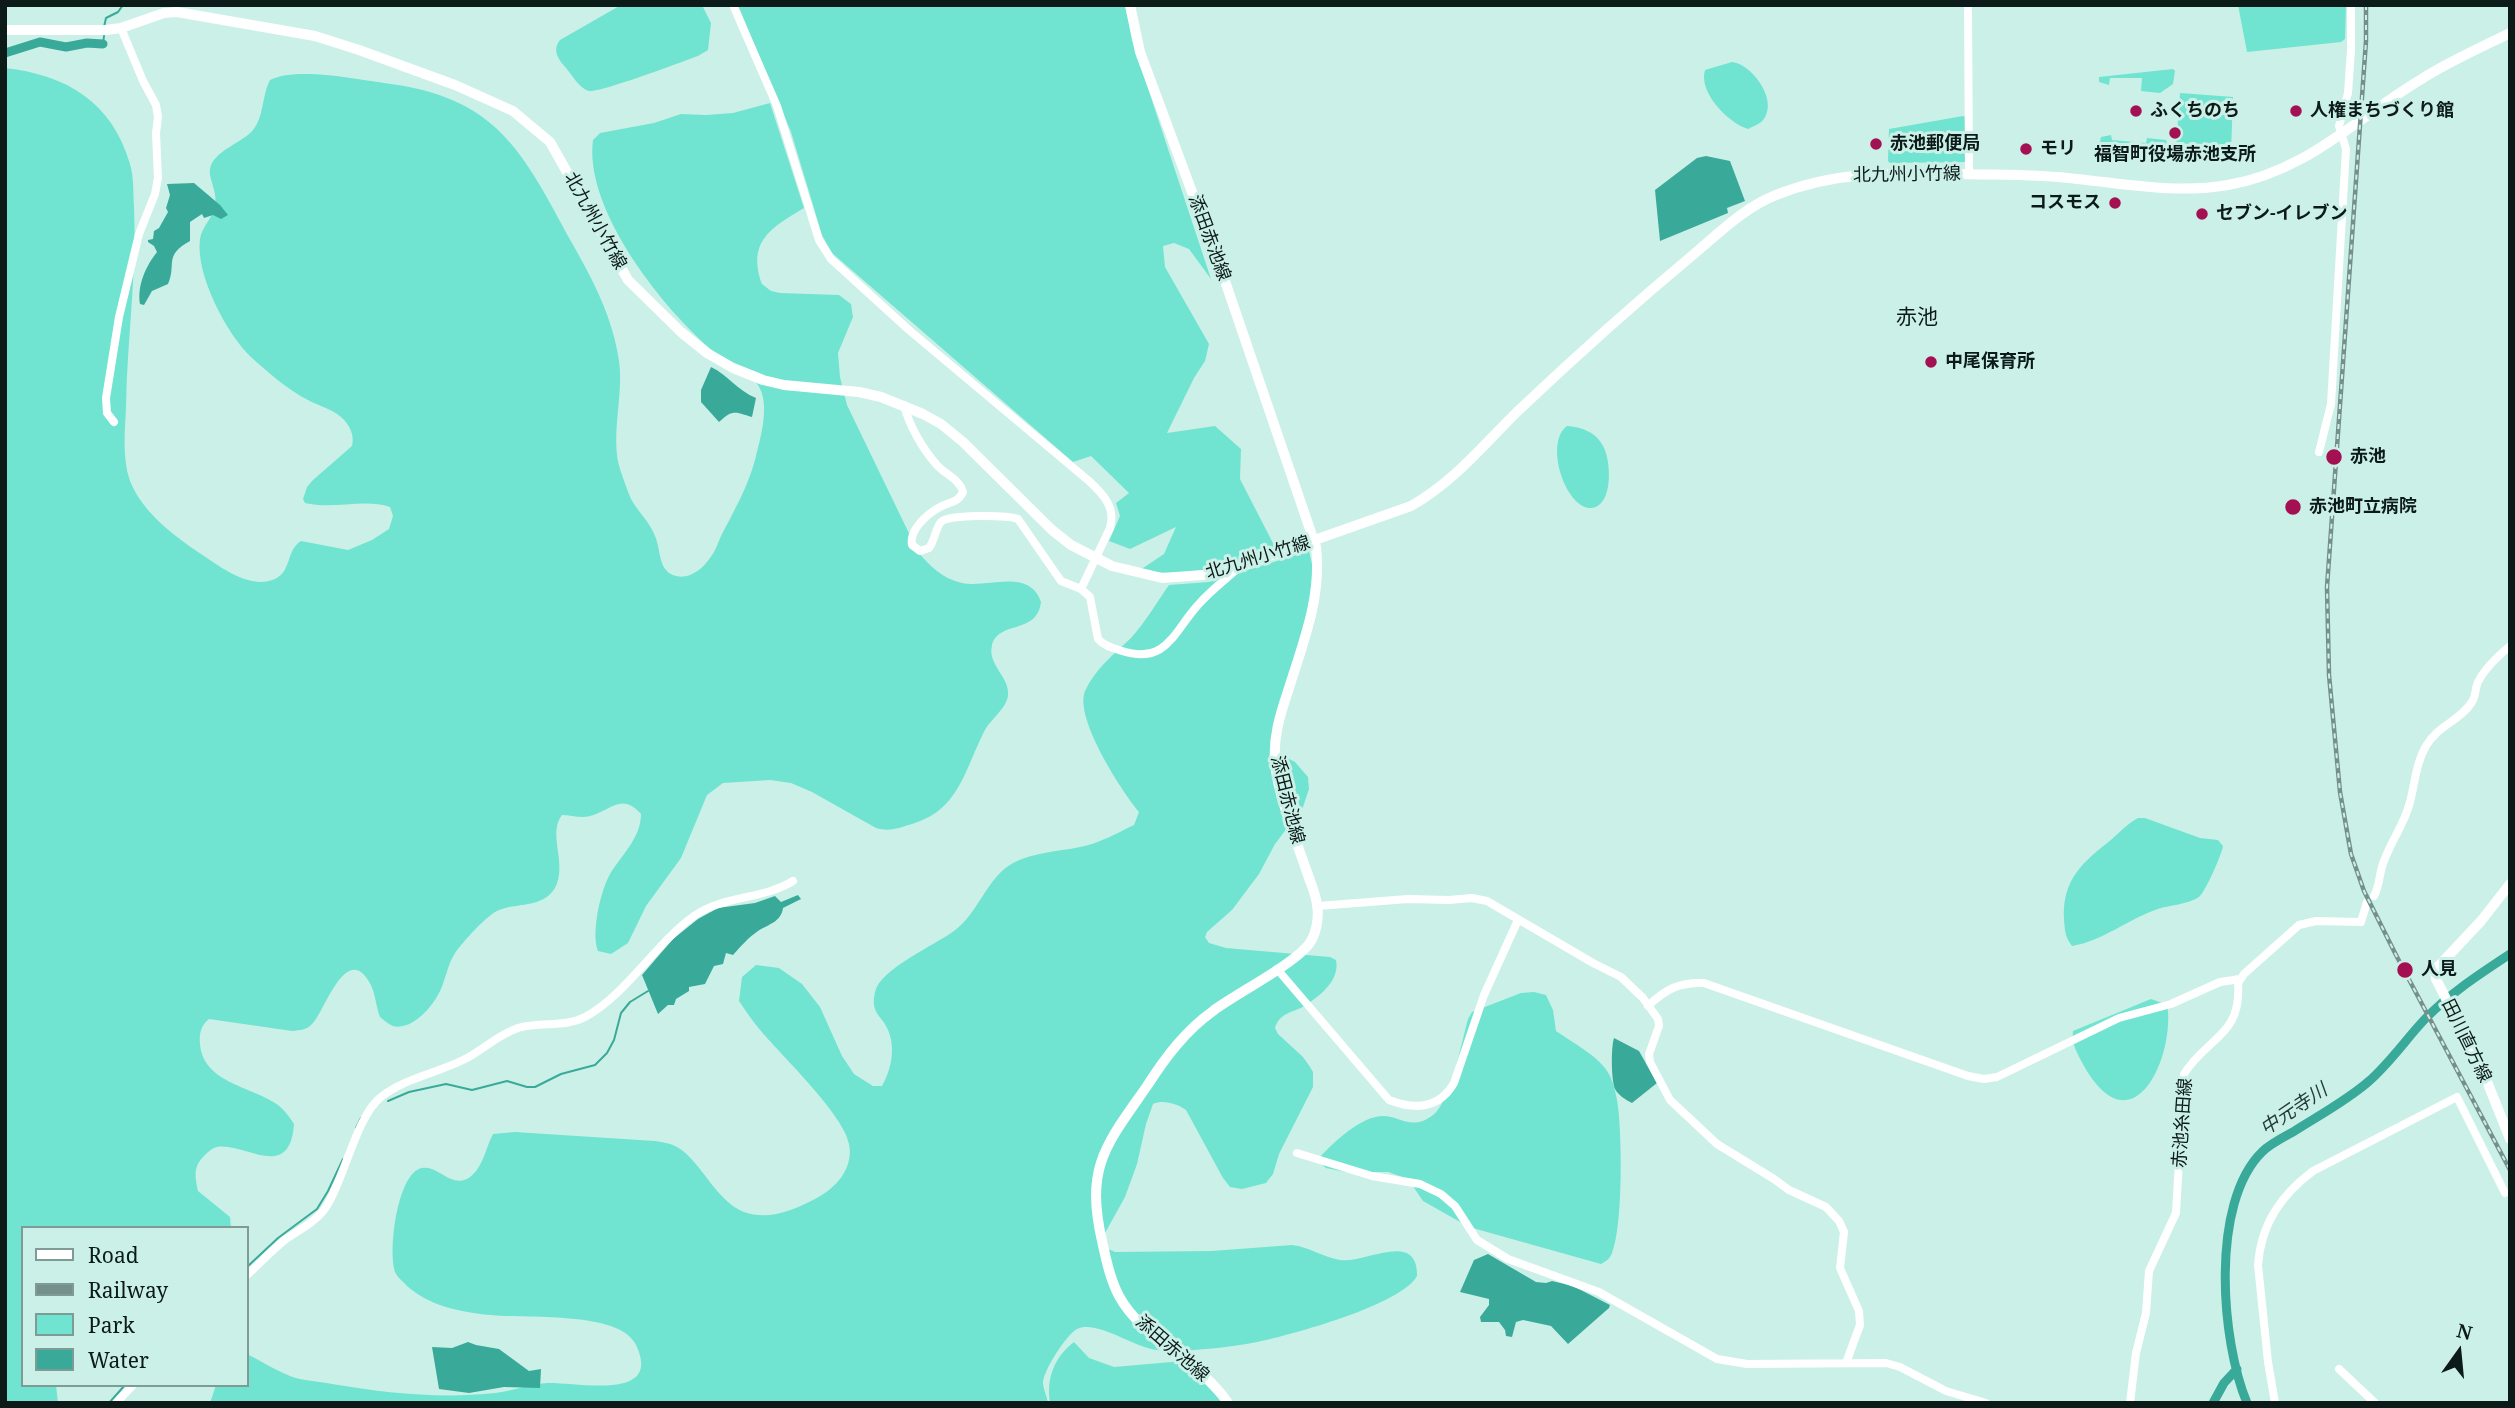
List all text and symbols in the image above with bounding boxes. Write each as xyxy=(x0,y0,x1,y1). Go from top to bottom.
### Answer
place label: ふくちのち xyxy=(2150,100,2240,122)
place label: 人権まちづくり館 xyxy=(2310,100,2454,122)
marker: ふくちのち xyxy=(2128,103,2144,119)
marker: 人権まちづくり館 xyxy=(2288,103,2304,119)
marker: 福智町役場赤池支所 xyxy=(2167,125,2183,141)
place label: 赤池郵便局 xyxy=(1890,133,1980,155)
marker: 赤池郵便局 xyxy=(1868,136,1884,152)
place label: モリ xyxy=(2040,138,2076,160)
marker: モリ xyxy=(2018,141,2034,157)
place label: 福智町役場赤池支所 xyxy=(2094,144,2256,166)
street label: 北九州小竹線 xyxy=(1853,163,1961,187)
street label: 北九州小竹線 xyxy=(559,169,631,273)
street label: 添田赤池線 xyxy=(1183,192,1235,284)
place label: コスモス xyxy=(2029,192,2101,214)
marker: コスモス xyxy=(2107,195,2123,211)
place label: セブン-イレブン xyxy=(2216,203,2348,225)
marker: セブン-イレブン xyxy=(2194,206,2210,222)
district label: 赤池 xyxy=(1896,305,1938,331)
place label: 中尾保育所 xyxy=(1945,351,2035,373)
marker: 中尾保育所 xyxy=(1923,354,1939,370)
place label: 赤池 xyxy=(2350,446,2386,468)
marker: 赤池 xyxy=(2324,447,2344,467)
place label: 赤池町立病院 xyxy=(2309,496,2417,518)
marker: 赤池町立病院 xyxy=(2283,497,2303,517)
street label: 北九州小竹線 xyxy=(1203,532,1313,584)
street label: 添田赤池線 xyxy=(1266,754,1308,846)
place label: 人見 xyxy=(2421,959,2457,981)
marker: 人見 xyxy=(2395,960,2415,980)
street label: 田川直方線 xyxy=(2437,996,2495,1086)
street label: 赤池糸田線 xyxy=(2169,1077,2197,1169)
water label: 中元寺川 xyxy=(2256,1079,2332,1141)
legend xyxy=(21,1226,248,1387)
text: Road xyxy=(88,1241,139,1269)
text: Railway xyxy=(88,1276,168,1304)
text: Park xyxy=(88,1311,135,1339)
street label: 添田赤池線 xyxy=(1131,1311,1213,1387)
north arrow xyxy=(2424,1317,2494,1387)
text: N xyxy=(2454,1317,2475,1346)
text: Water xyxy=(88,1346,149,1374)

